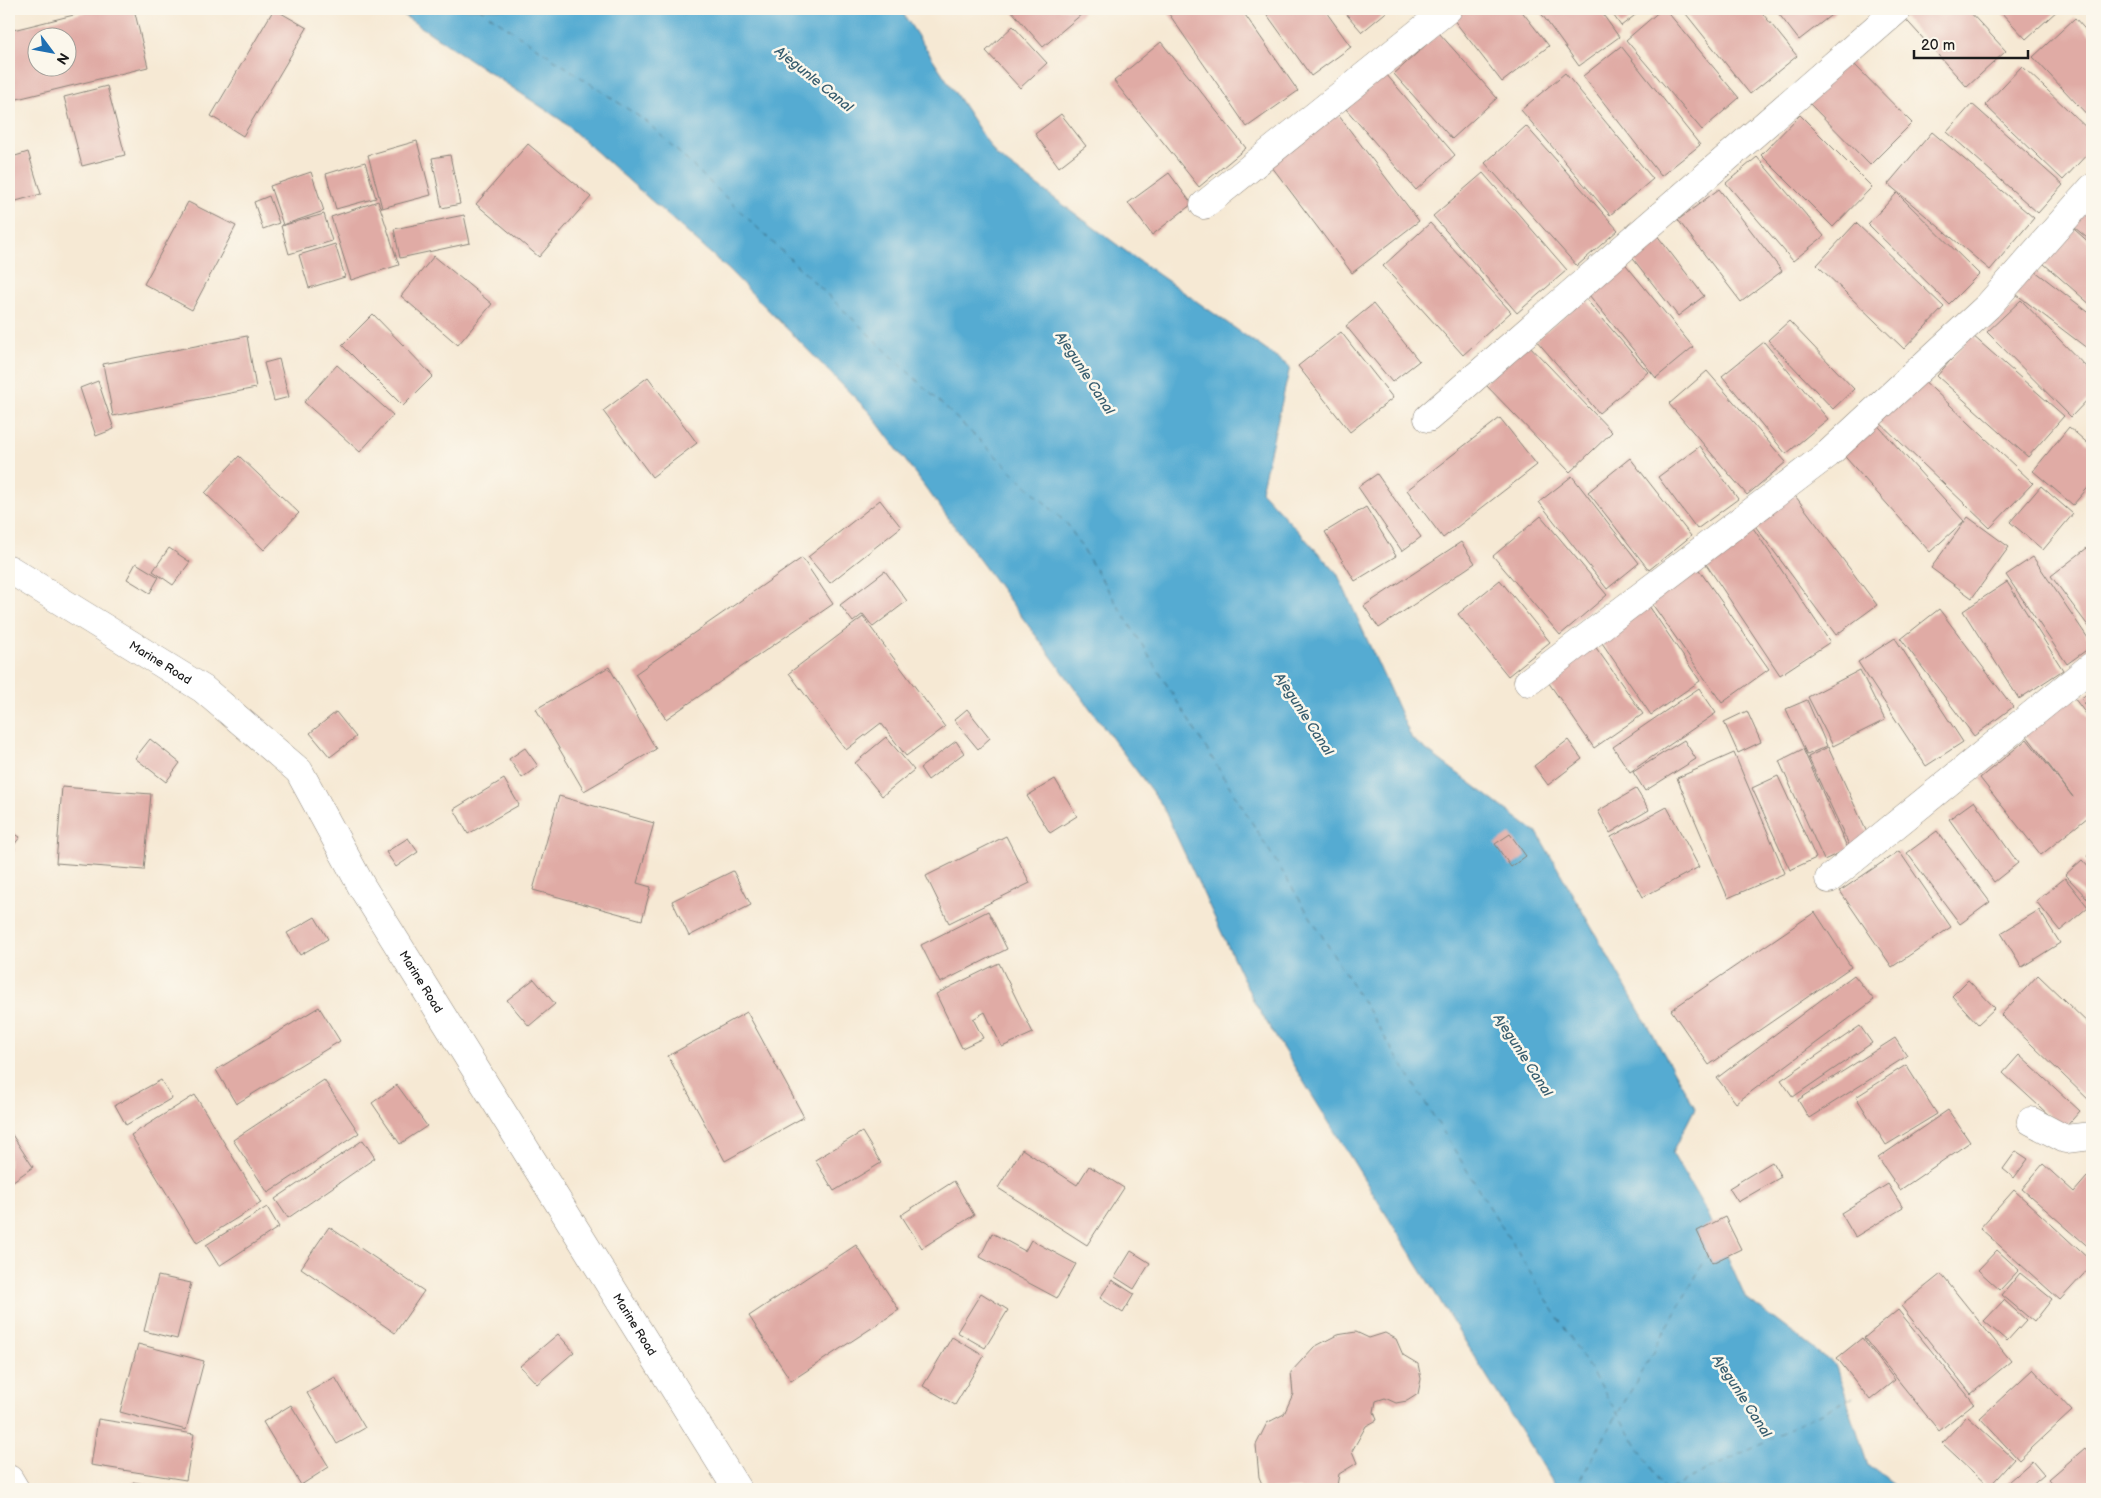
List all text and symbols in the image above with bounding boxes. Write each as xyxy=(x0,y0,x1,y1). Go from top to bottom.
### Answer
north arrow xyxy=(28,28,78,78)
scale bar xyxy=(1914,28,2027,60)
text: 20 m xyxy=(1921,36,1955,55)
water label: Ajegunle Canal xyxy=(771,42,857,116)
text: N xyxy=(53,50,73,68)
water label: Ajegunle Canal xyxy=(1051,327,1119,418)
street label: Marine Road xyxy=(126,638,194,688)
water label: Ajegunle Canal xyxy=(1270,668,1338,759)
street label: Marine Road xyxy=(396,948,446,1016)
water label: Ajegunle Canal xyxy=(1489,1009,1557,1100)
street label: Marine Road xyxy=(610,1291,660,1359)
water label: Ajegunle Canal xyxy=(1708,1350,1776,1441)

